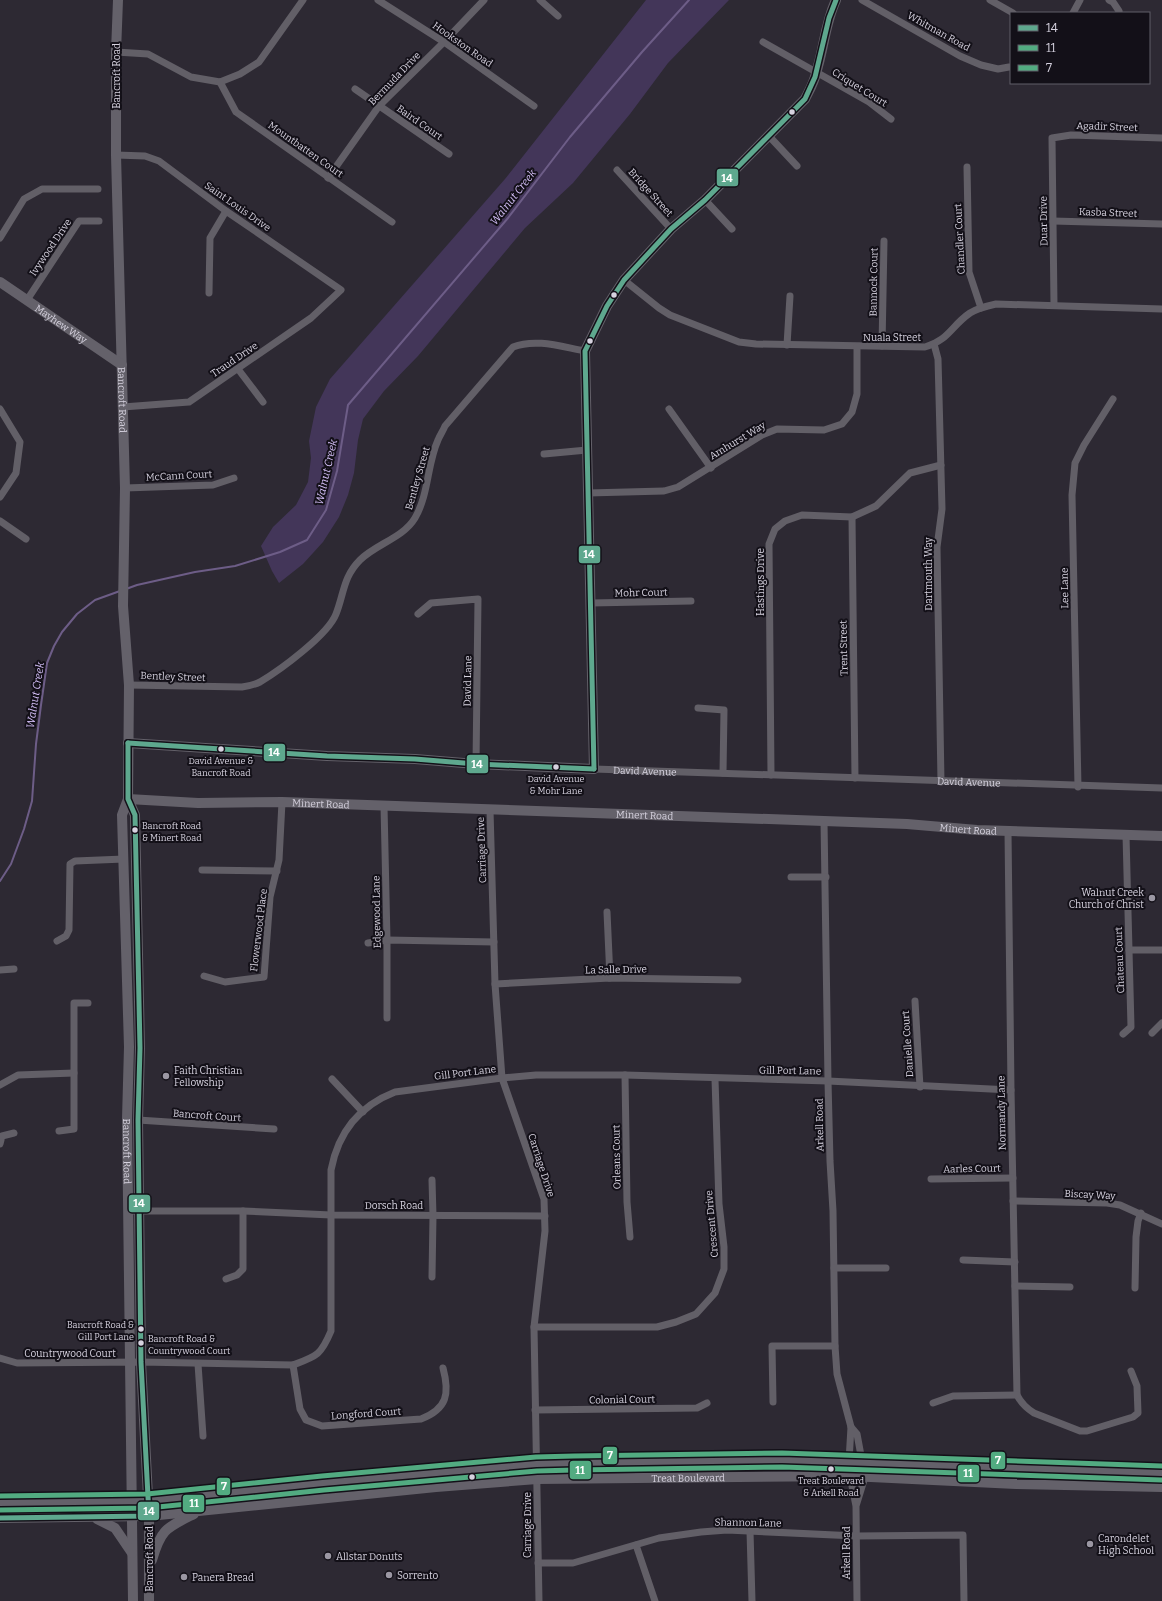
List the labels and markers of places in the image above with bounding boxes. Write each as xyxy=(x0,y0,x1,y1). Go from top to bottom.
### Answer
unlabelled marker xyxy=(787,107,797,117)
unlabelled marker xyxy=(609,290,619,300)
unlabelled marker xyxy=(585,336,595,346)
marker: David Avenue & Bancroft Road xyxy=(216,744,226,754)
place label: David Avenue & Bancroft Road xyxy=(188,756,254,778)
marker: David Avenue & Mohr Lane xyxy=(551,762,561,772)
place label: David Avenue & Mohr Lane xyxy=(527,774,585,796)
place label: Bancroft Road & Minert Road xyxy=(142,821,202,843)
marker: Bancroft Road & Minert Road xyxy=(130,825,140,835)
place label: Walnut Creek Church of Christ xyxy=(1069,887,1144,911)
marker: Walnut Creek Church of Christ xyxy=(1147,893,1157,903)
place label: Faith Christian Fellowship xyxy=(174,1065,243,1089)
marker: Faith Christian Fellowship xyxy=(161,1071,171,1081)
place label: Bancroft Road & Gill Port Lane xyxy=(67,1320,134,1342)
marker: Bancroft Road & Gill Port Lane xyxy=(136,1324,146,1334)
place label: Bancroft Road & Countrywood Court xyxy=(148,1334,231,1356)
marker: Bancroft Road & Countrywood Court xyxy=(136,1338,146,1348)
marker: Treat Boulevard & Arkell Road xyxy=(826,1464,836,1474)
unlabelled marker xyxy=(467,1472,477,1482)
place label: Treat Boulevard & Arkell Road xyxy=(798,1476,865,1498)
place label: Carondelet High School xyxy=(1098,1533,1154,1557)
marker: Carondelet High School xyxy=(1085,1539,1095,1549)
marker: Allstar Donuts xyxy=(323,1551,333,1561)
place label: Allstar Donuts xyxy=(336,1551,403,1563)
marker: Sorrento xyxy=(384,1570,394,1580)
place label: Sorrento xyxy=(397,1570,438,1582)
marker: Panera Bread xyxy=(179,1572,189,1582)
place label: Panera Bread xyxy=(192,1572,254,1584)

